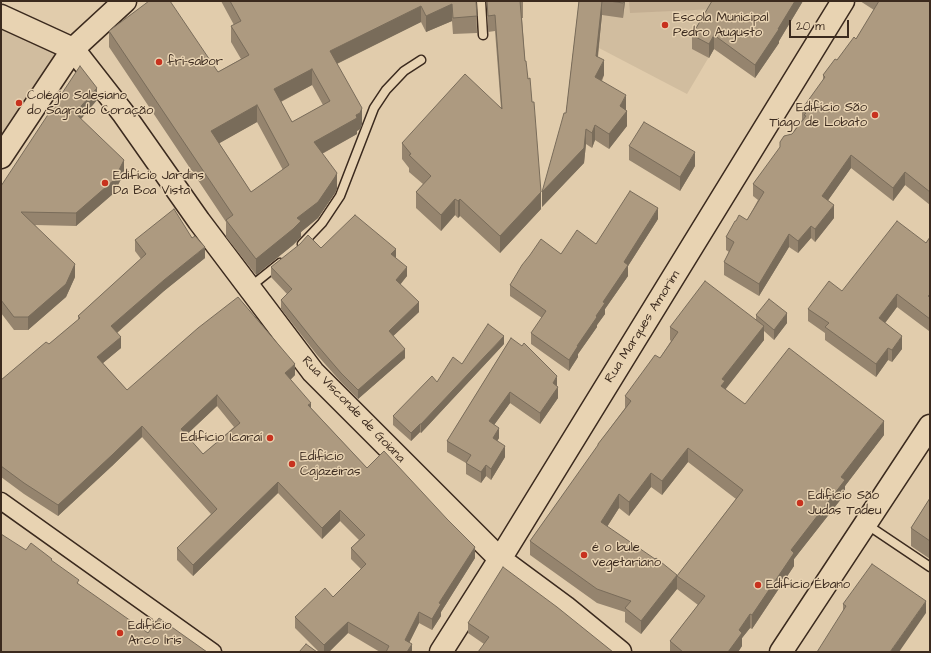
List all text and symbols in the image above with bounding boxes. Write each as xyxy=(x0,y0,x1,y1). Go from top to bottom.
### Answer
place label: Escola Municipal Pedro Augusto xyxy=(673,10,769,41)
scale bar xyxy=(791,12,851,38)
text: 20 m xyxy=(796,18,825,35)
marker: Escola Municipal Pedro Augusto xyxy=(660,20,670,30)
place label: fri-sabor xyxy=(167,54,223,70)
marker: fri-sabor xyxy=(154,57,164,67)
place label: Colégio Salesiano do Sagrado Coração xyxy=(27,88,153,119)
marker: Colégio Salesiano do Sagrado Coração xyxy=(14,98,24,108)
place label: Edifício São Tiago de Lobato xyxy=(769,100,867,131)
marker: Edifício São Tiago de Lobato xyxy=(870,110,880,120)
place label: Edifício Jardins Da Boa Vista xyxy=(113,168,204,199)
marker: Edifício Jardins Da Boa Vista xyxy=(100,178,110,188)
street label: Rua Marques Amorim xyxy=(602,268,684,386)
street label: Rua Visconde de Goiana xyxy=(298,353,408,467)
place label: Edifício Icaraí xyxy=(181,430,262,446)
marker: Edifício Icaraí xyxy=(265,433,275,443)
place label: Edifício Cajazeiras xyxy=(300,449,360,480)
marker: Edifício Cajazeiras xyxy=(287,459,297,469)
place label: Edifício São Judas Tadeu xyxy=(808,488,882,519)
marker: Edifício São Judas Tadeu xyxy=(795,498,805,508)
place label: é o bule vegetariano xyxy=(592,540,661,571)
marker: é o bule vegetariano xyxy=(579,550,589,560)
place label: Edifício Ébano xyxy=(766,577,850,593)
marker: Edifício Ébano xyxy=(753,580,763,590)
place label: Edifício Arco Íris xyxy=(128,618,182,649)
marker: Edifício Arco Íris xyxy=(115,628,125,638)

